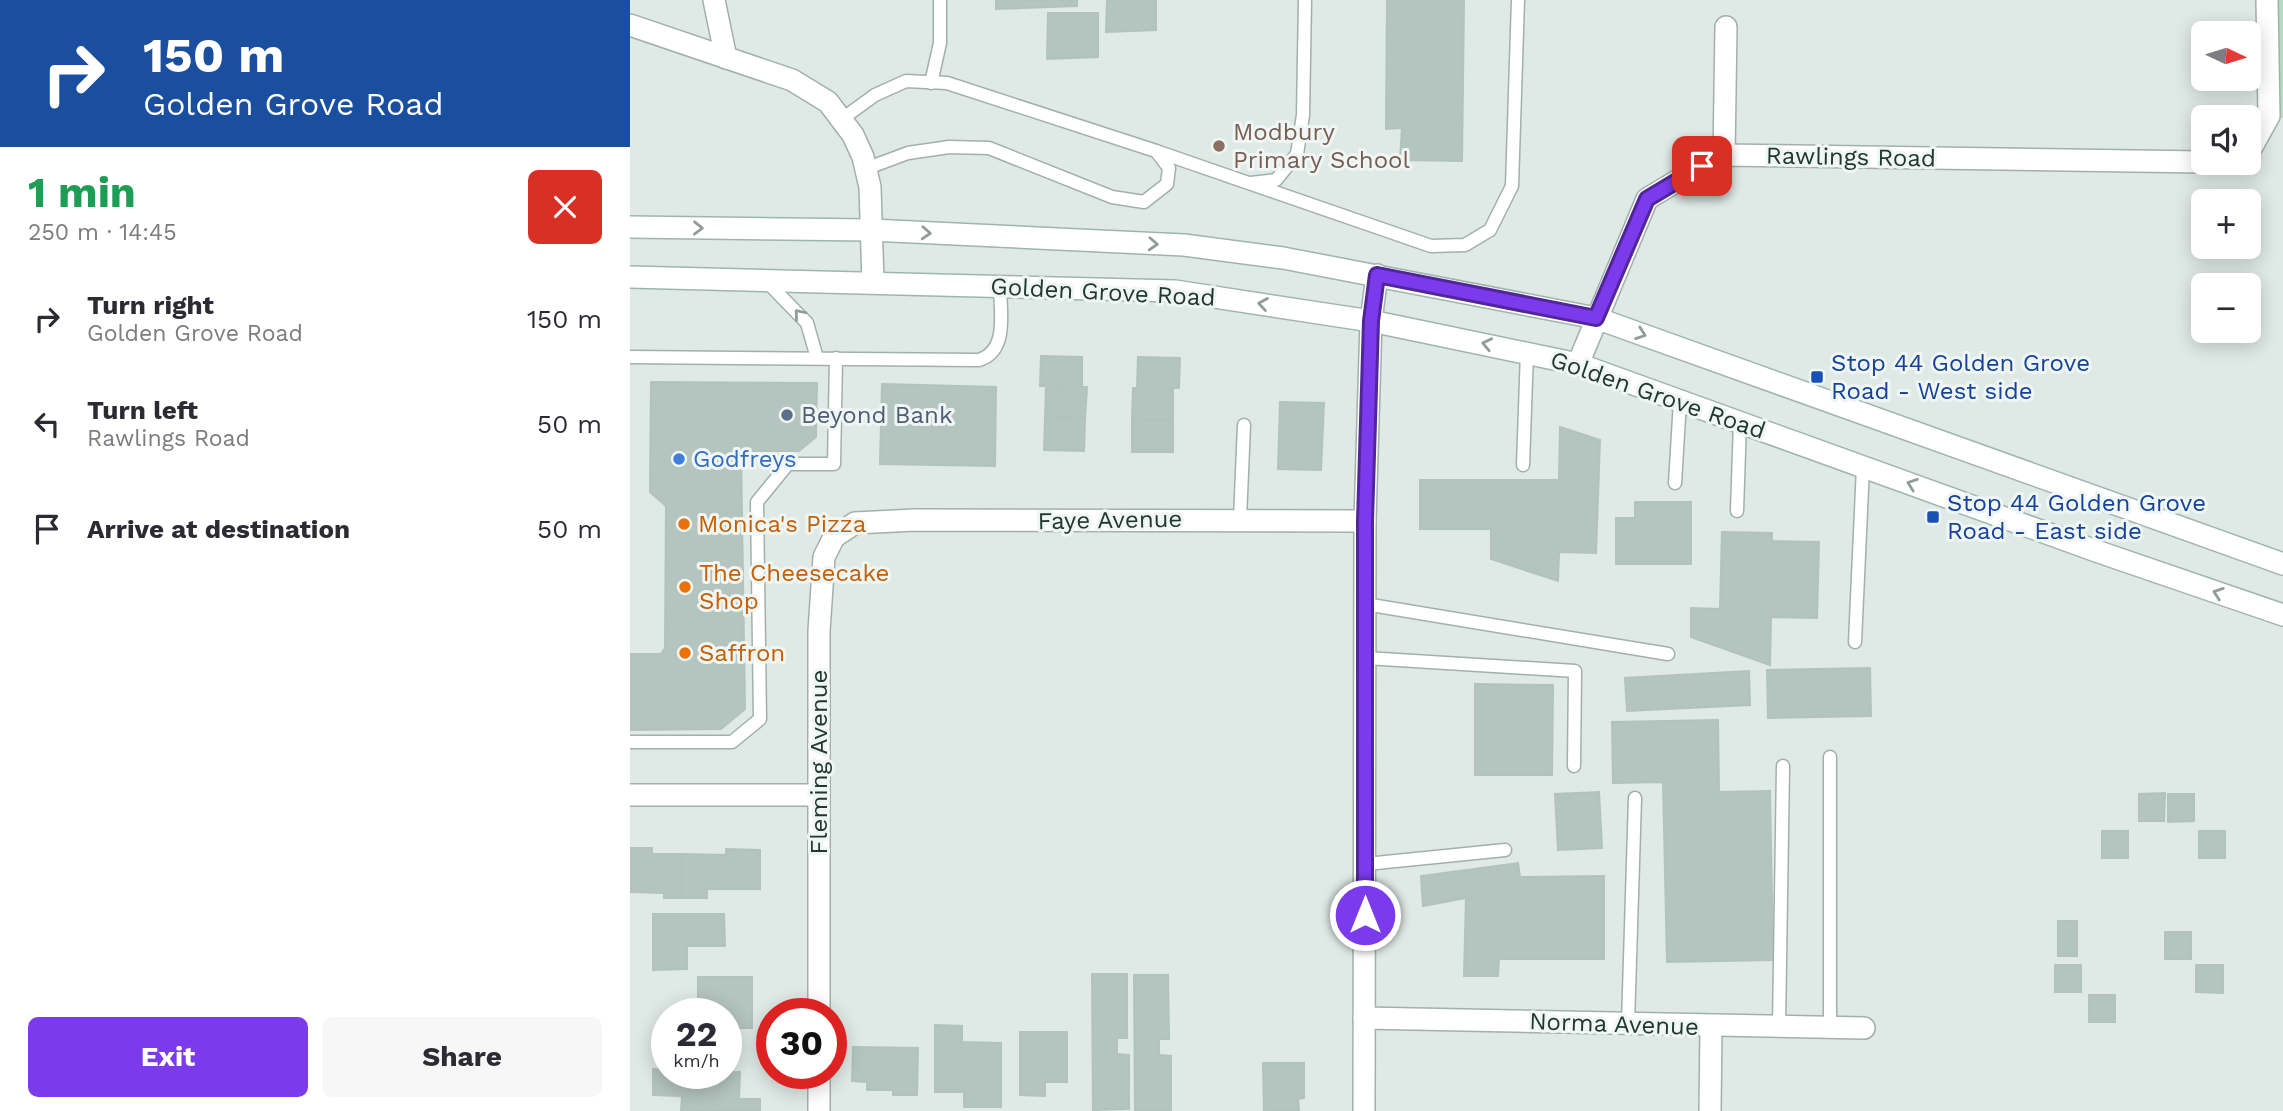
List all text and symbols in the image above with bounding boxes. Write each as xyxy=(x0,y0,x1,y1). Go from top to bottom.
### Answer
north arrow xyxy=(2191,21,2261,91)
map controls xyxy=(2191,21,2261,343)
text: 150 m xyxy=(143,26,284,84)
icon: right xyxy=(28,28,119,119)
text: Golden Grove Road xyxy=(143,85,443,123)
button: sound xyxy=(2191,105,2261,175)
place label: Modbury Primary School xyxy=(1233,118,1411,174)
pin xyxy=(1672,136,1732,196)
marker: Modbury Primary School xyxy=(1211,138,1227,154)
street label: Rawlings Road xyxy=(1766,142,1936,172)
icon: arrive xyxy=(1683,147,1721,185)
text: 1 min xyxy=(28,168,136,217)
button: close xyxy=(528,170,602,244)
button: + xyxy=(2191,189,2261,259)
text: 250 m · 14:45 xyxy=(28,219,177,246)
one-way arrow xyxy=(693,220,704,236)
one-way arrow xyxy=(920,225,931,240)
one-way arrow xyxy=(1148,236,1159,251)
street label: Golden Grove Road xyxy=(990,272,1216,312)
button: − xyxy=(2191,273,2261,343)
text: Turn right xyxy=(87,290,214,320)
one-way arrow xyxy=(1257,297,1269,312)
icon: right xyxy=(28,300,66,338)
text: 150 m xyxy=(527,304,602,334)
one-way arrow xyxy=(795,309,807,322)
text: Golden Grove Road xyxy=(87,320,303,347)
one-way arrow xyxy=(1634,326,1646,340)
one-way arrow xyxy=(1481,338,1493,353)
street label: Golden Grove Road xyxy=(1547,345,1769,445)
place label: Stop 44 Golden Grove Road - West side xyxy=(1831,349,2090,405)
marker: Stop 44 Golden Grove Road - West side xyxy=(1809,369,1825,385)
text: Turn left xyxy=(87,395,198,425)
place label: Beyond Bank xyxy=(801,401,953,429)
icon: left xyxy=(28,405,66,443)
marker: Beyond Bank xyxy=(779,407,795,423)
text: 50 m xyxy=(537,409,602,439)
text: Rawlings Road xyxy=(87,425,250,452)
place label: Godfreys xyxy=(693,445,797,473)
marker: Godfreys xyxy=(671,451,687,467)
one-way arrow xyxy=(1906,479,1918,493)
place label: Stop 44 Golden Grove Road - East side xyxy=(1947,489,2206,545)
street label: Faye Avenue xyxy=(1037,505,1183,535)
marker: Stop 44 Golden Grove Road - East side xyxy=(1925,509,1941,525)
icon: arrive xyxy=(28,510,66,548)
place label: Monica's Pizza xyxy=(698,510,866,538)
text: Arrive at destination xyxy=(87,514,350,544)
text: 50 m xyxy=(537,514,602,544)
marker: Monica's Pizza xyxy=(676,516,692,532)
place label: The Cheesecake Shop xyxy=(699,559,889,615)
marker: The Cheesecake Shop xyxy=(677,579,693,595)
one-way arrow xyxy=(2213,587,2225,601)
place label: Saffron xyxy=(699,639,785,667)
marker: Saffron xyxy=(677,645,693,661)
street label: Fleming Avenue xyxy=(805,670,833,854)
position arrow xyxy=(1328,878,1402,952)
speed limit sign: 30 xyxy=(756,998,847,1089)
street label: Norma Avenue xyxy=(1529,1007,1699,1041)
text: 22 xyxy=(676,1013,717,1055)
button: Exit xyxy=(28,1017,308,1097)
button: Share xyxy=(322,1017,602,1097)
text: km/h xyxy=(673,1050,720,1071)

